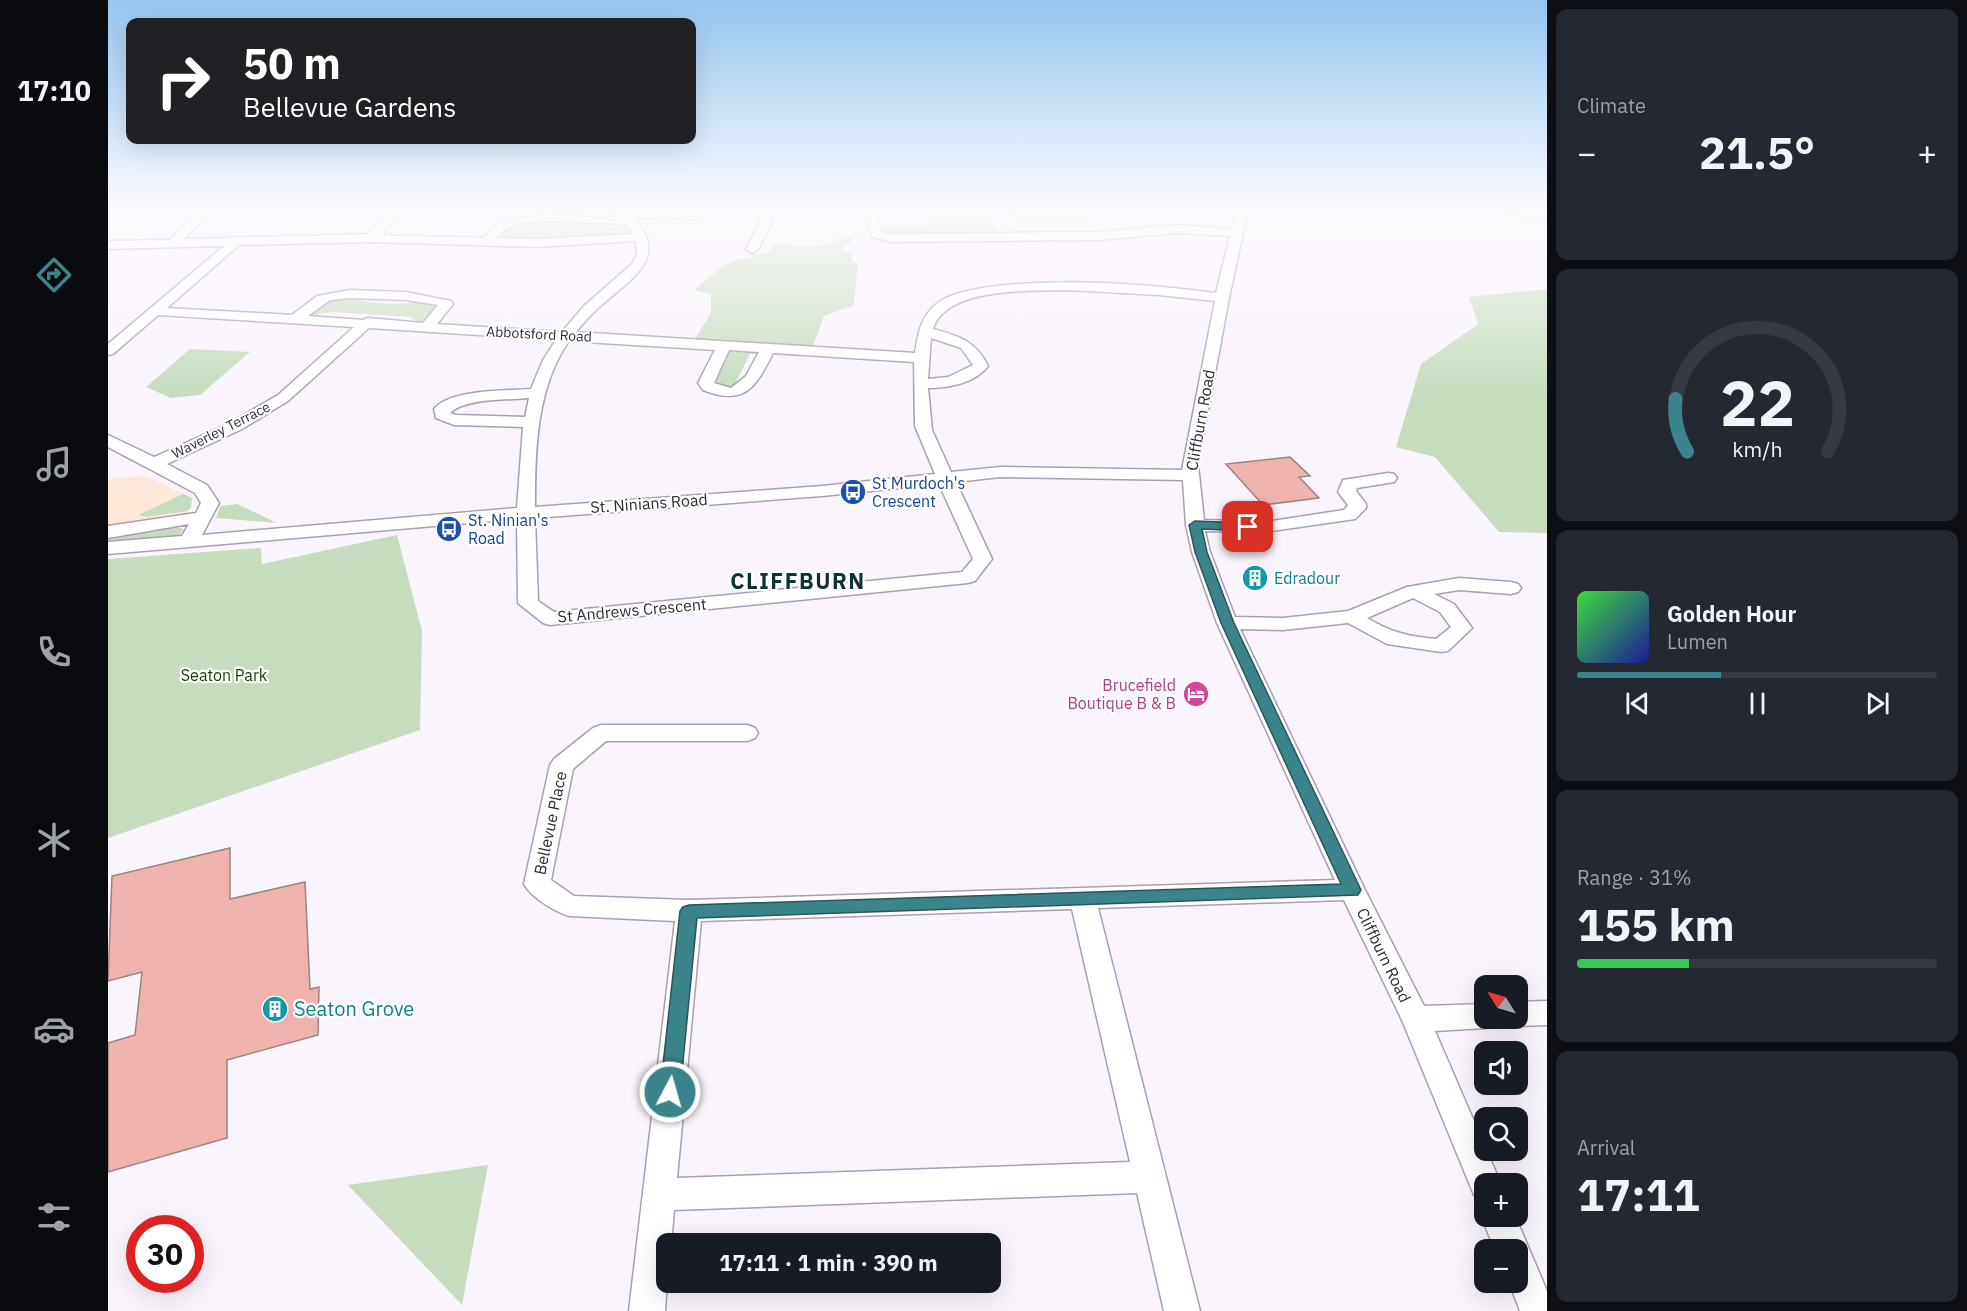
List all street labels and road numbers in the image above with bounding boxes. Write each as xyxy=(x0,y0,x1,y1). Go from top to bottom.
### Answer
street label: Abbotsford Road xyxy=(486,322,592,346)
street label: Cliffburn Road xyxy=(1181,368,1219,472)
street label: Waverley Terrace xyxy=(169,397,274,463)
street label: St. Ninians Road xyxy=(590,489,708,517)
street label: St Andrews Crescent xyxy=(557,594,707,626)
street label: Bellevue Place xyxy=(529,769,571,877)
street label: Cliffburn Road xyxy=(1353,905,1415,1005)

